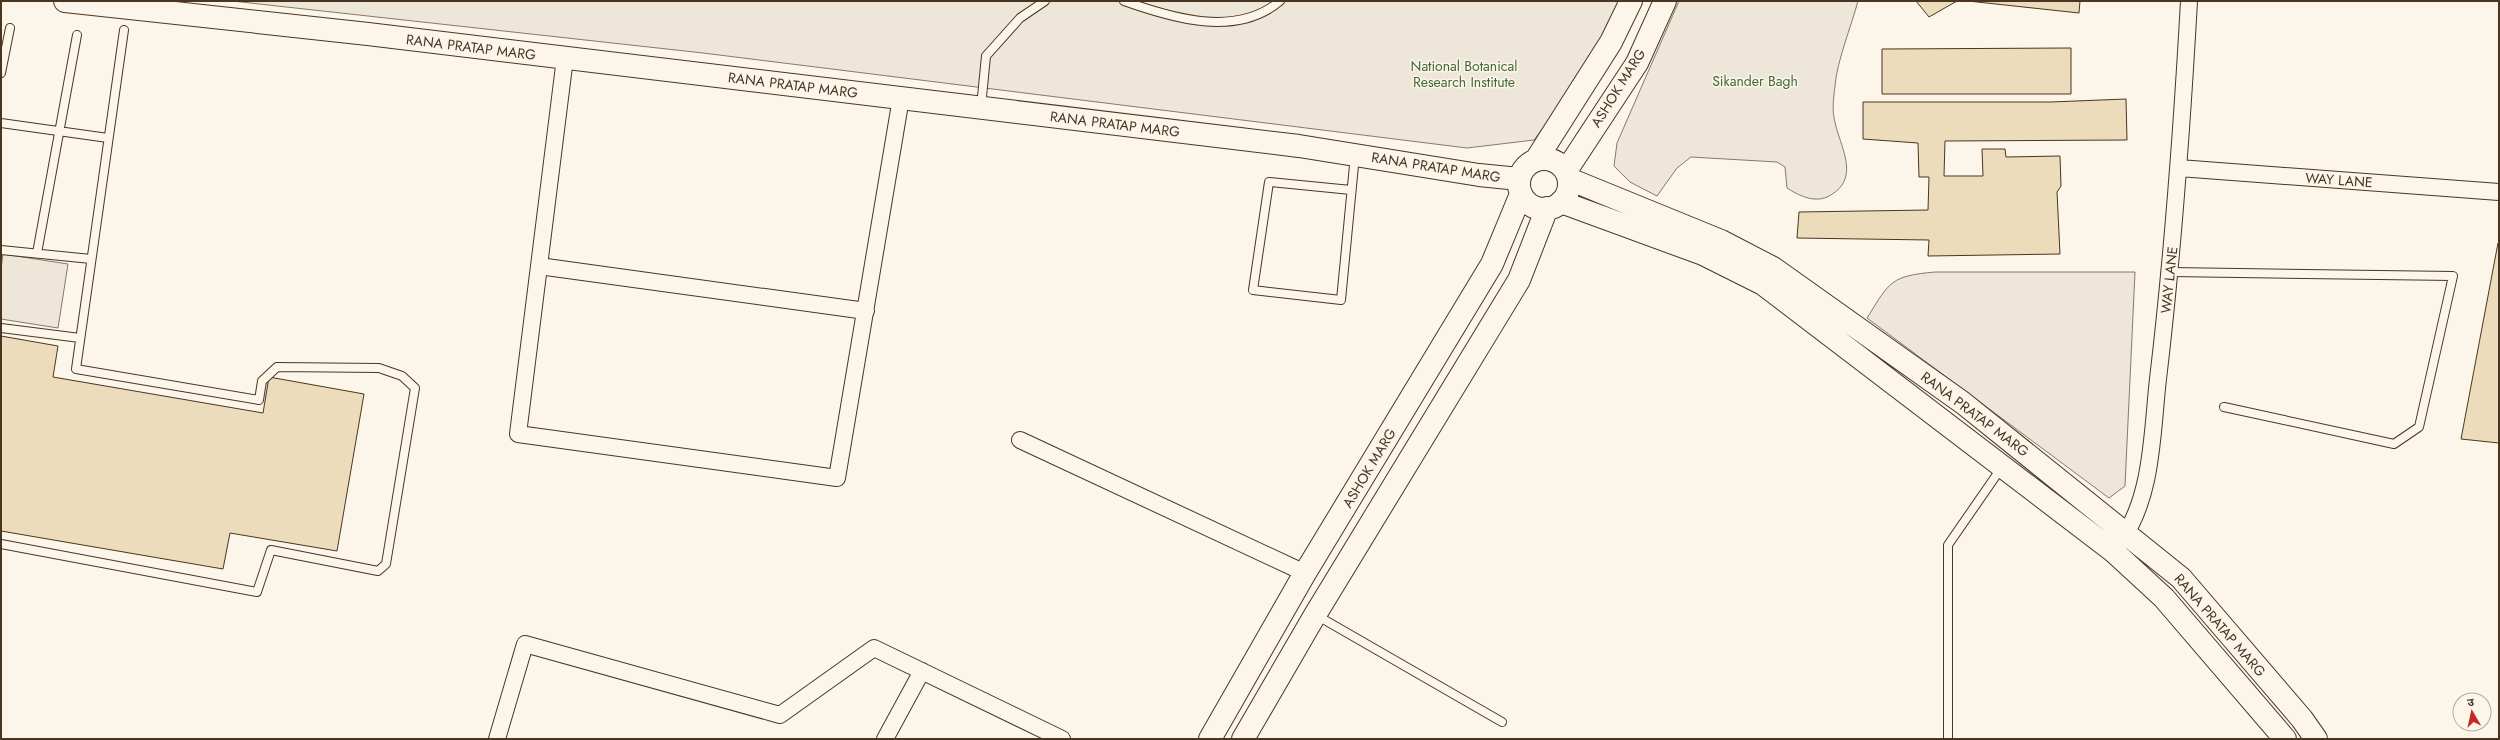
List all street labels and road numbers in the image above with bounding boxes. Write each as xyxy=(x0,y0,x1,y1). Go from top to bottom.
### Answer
street label: RANA PRATAP MARG xyxy=(405,29,537,65)
street label: ASHOK MARG xyxy=(1586,45,1650,131)
street label: RANA PRATAP MARG xyxy=(727,67,859,103)
street label: RANA PRATAP MARG xyxy=(1049,106,1181,142)
street label: RANA PRATAP MARG xyxy=(1370,147,1502,187)
street label: WAY LANE xyxy=(2305,168,2373,192)
street label: WAY LANE xyxy=(2156,245,2182,315)
street label: RANA PRATAP MARG xyxy=(1917,367,2033,461)
street label: ASHOK MARG xyxy=(1337,424,1401,511)
street label: RANA PRATAP MARG xyxy=(2170,569,2270,681)

